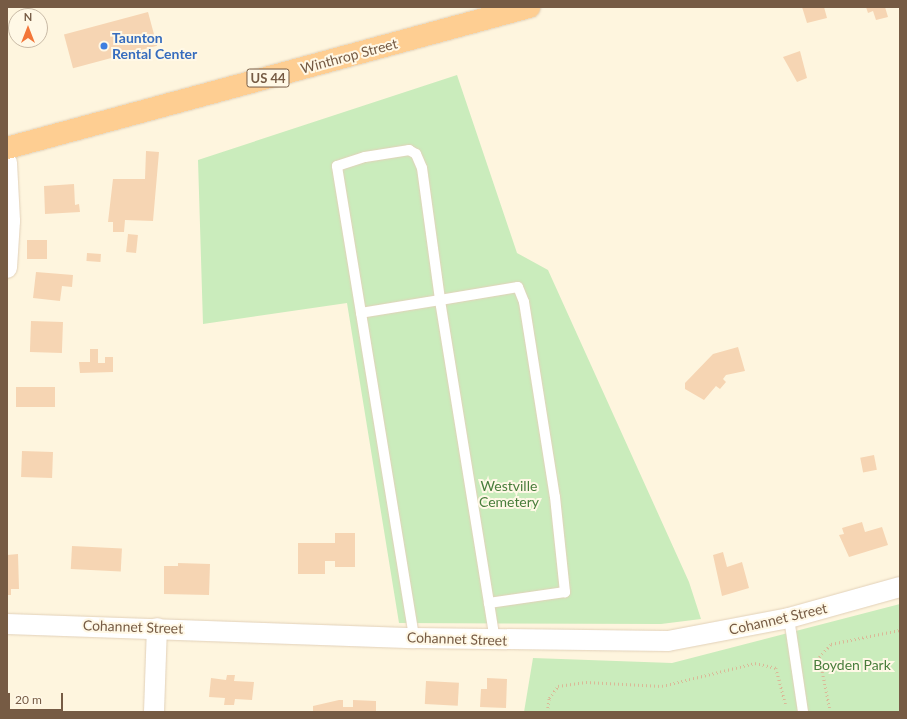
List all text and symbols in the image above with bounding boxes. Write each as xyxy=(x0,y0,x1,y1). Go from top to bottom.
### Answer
north arrow xyxy=(8,8,48,48)
text: N xyxy=(24,10,32,23)
place label: Taunton Rental Center xyxy=(112,30,197,62)
street label: Winthrop Street xyxy=(299,35,399,77)
marker: Taunton Rental Center xyxy=(99,41,109,51)
road number: US 44 xyxy=(246,67,290,89)
park label: Westville Cemetery xyxy=(479,478,539,510)
street label: Cohannet Street xyxy=(727,600,829,638)
street label: Cohannet Street xyxy=(83,617,183,637)
street label: Cohannet Street xyxy=(407,629,507,649)
park label: Boyden Park xyxy=(813,657,891,673)
scale bar xyxy=(10,685,65,711)
text: 20 m xyxy=(15,692,42,707)

